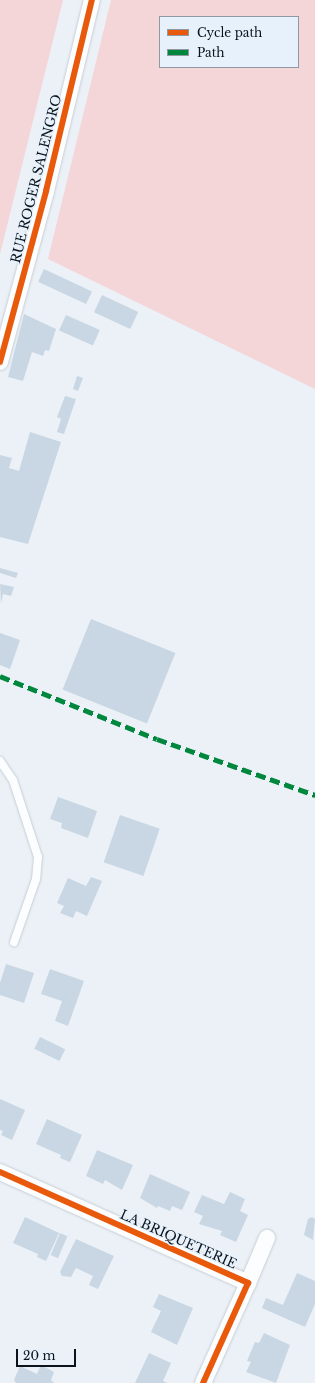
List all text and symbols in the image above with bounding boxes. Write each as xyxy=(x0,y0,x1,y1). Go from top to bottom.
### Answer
legend xyxy=(159,16,299,68)
text: Cycle path xyxy=(197,25,262,40)
text: Path xyxy=(197,45,225,60)
street label: RUE ROGER SALENGRO xyxy=(8,93,66,265)
street label: LA BRIQUETERIE xyxy=(117,1207,239,1273)
scale bar xyxy=(18,1341,78,1367)
text: 20 m xyxy=(23,1348,55,1363)

